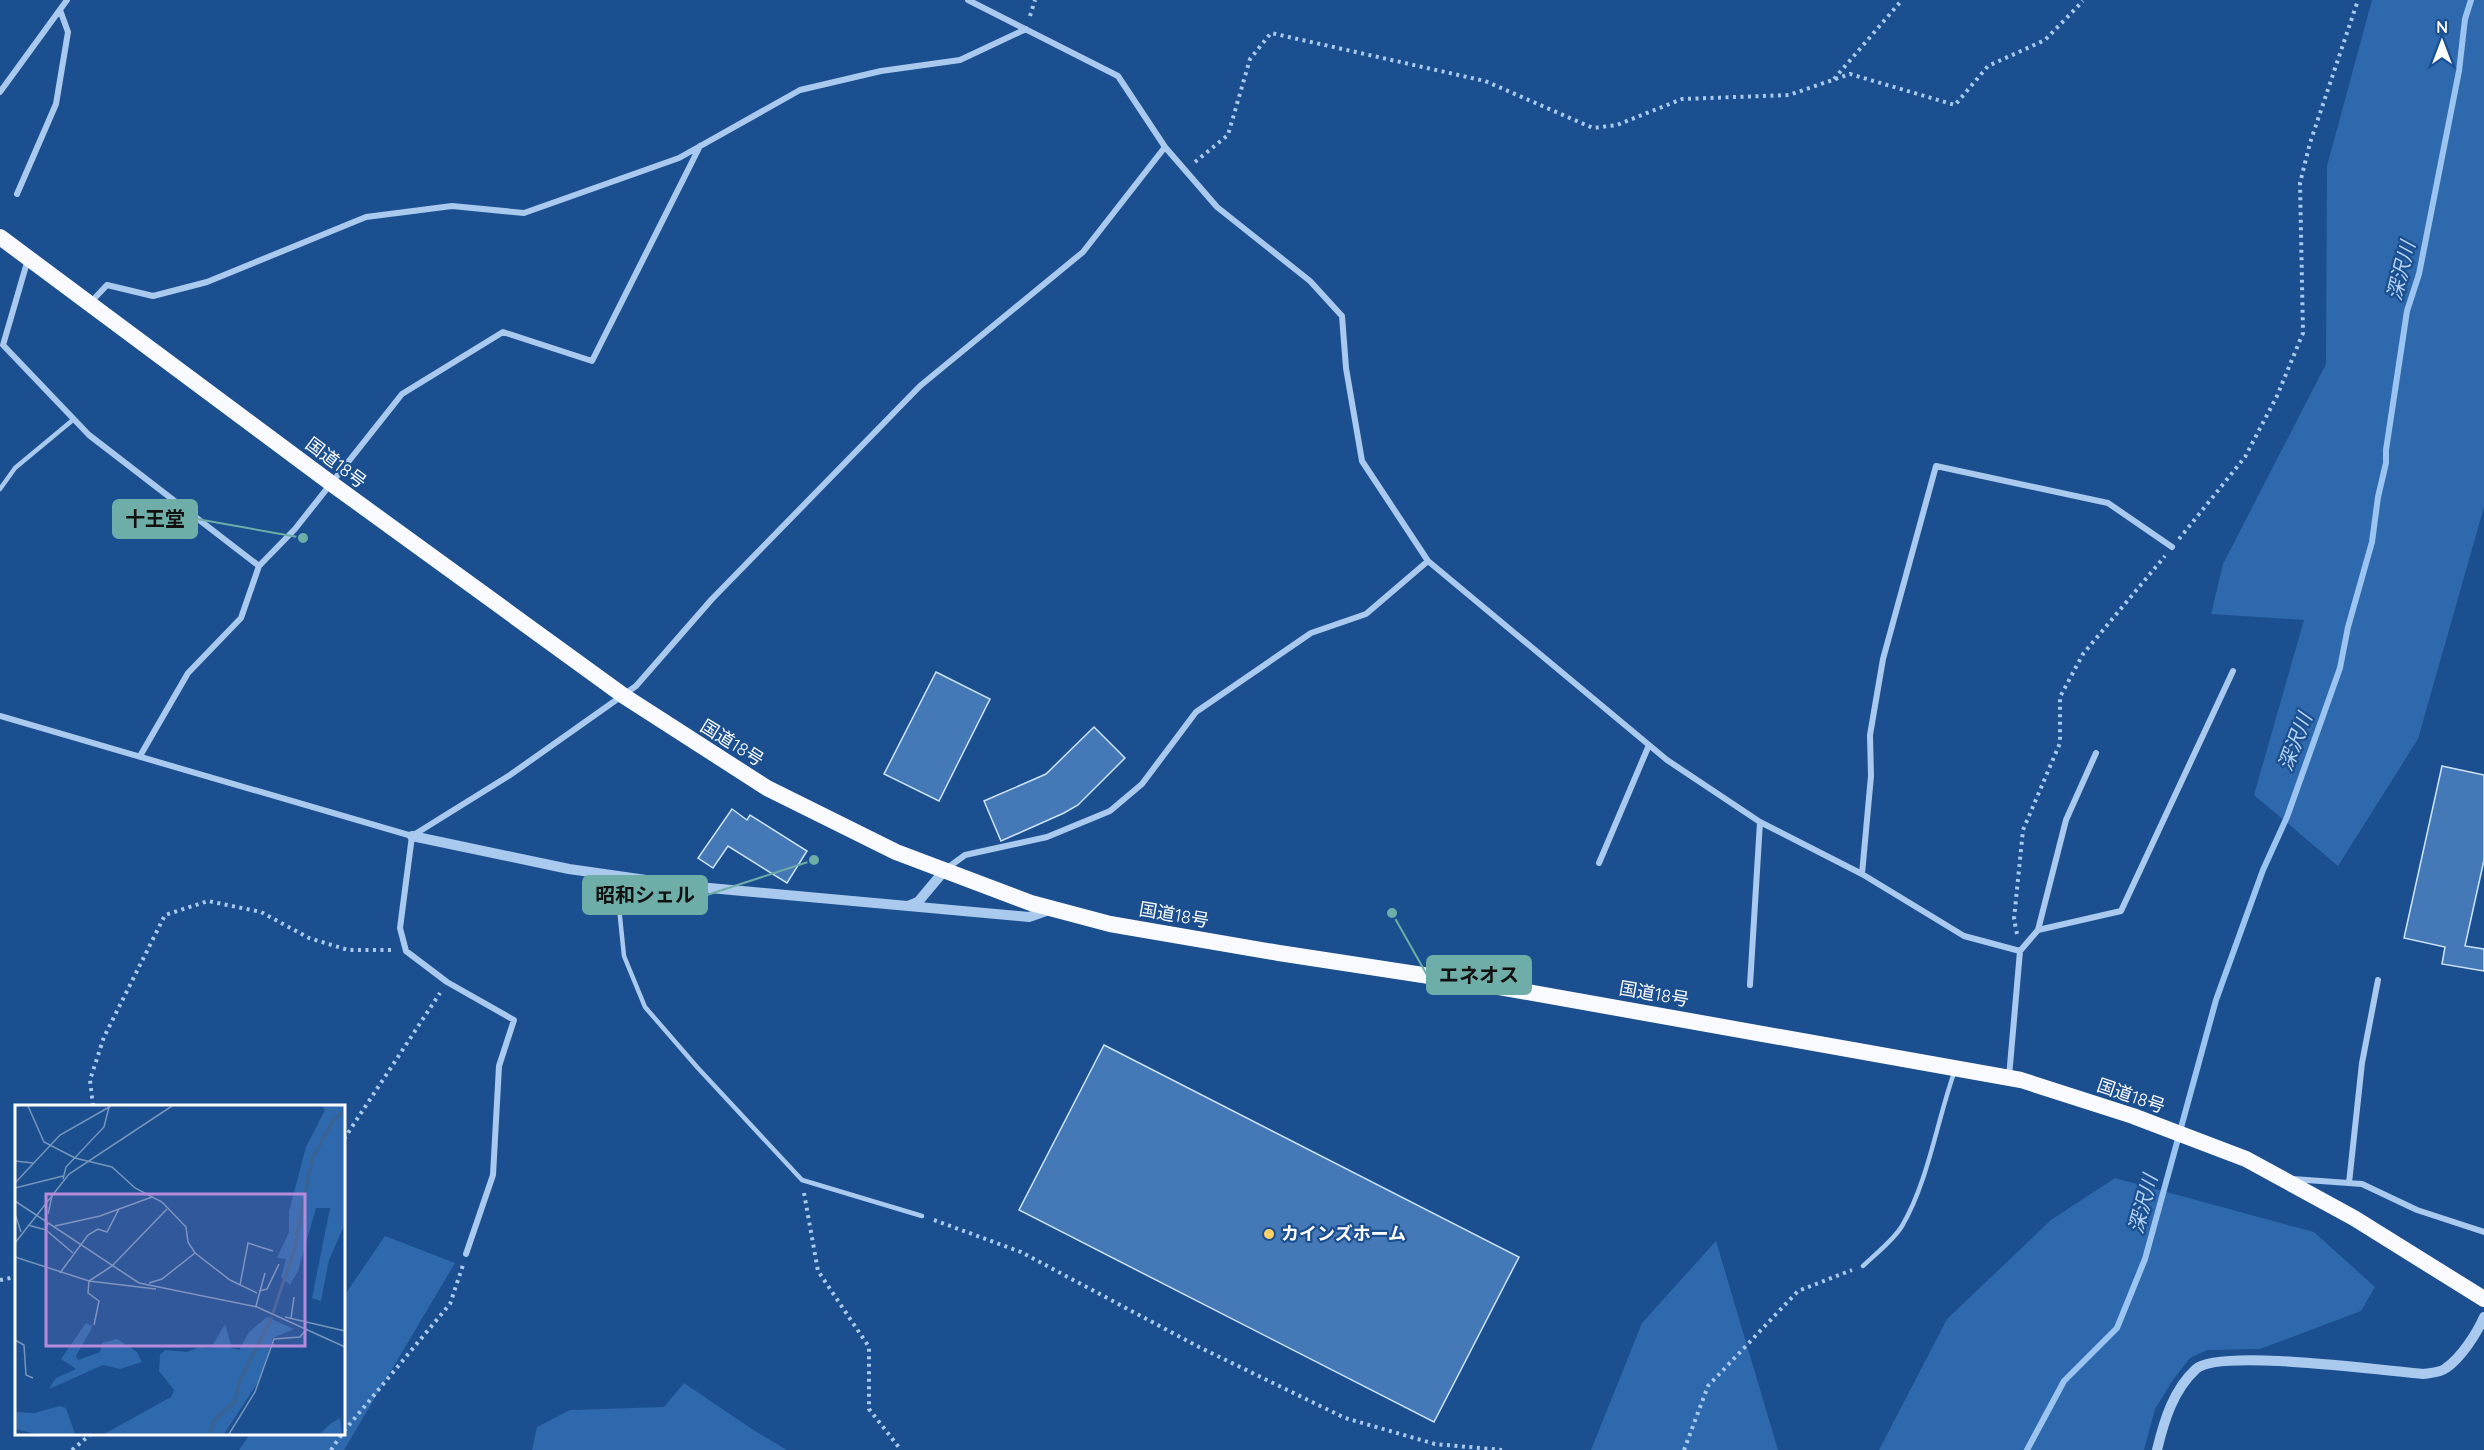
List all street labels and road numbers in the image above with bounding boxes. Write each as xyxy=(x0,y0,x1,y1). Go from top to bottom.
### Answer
street label: 国道18号 xyxy=(301,432,371,493)
street label: 国道18号 xyxy=(696,714,768,771)
street label: 国道18号 xyxy=(1137,897,1211,932)
street label: 国道18号 xyxy=(1617,976,1691,1011)
street label: 国道18号 xyxy=(2094,1073,2168,1118)

